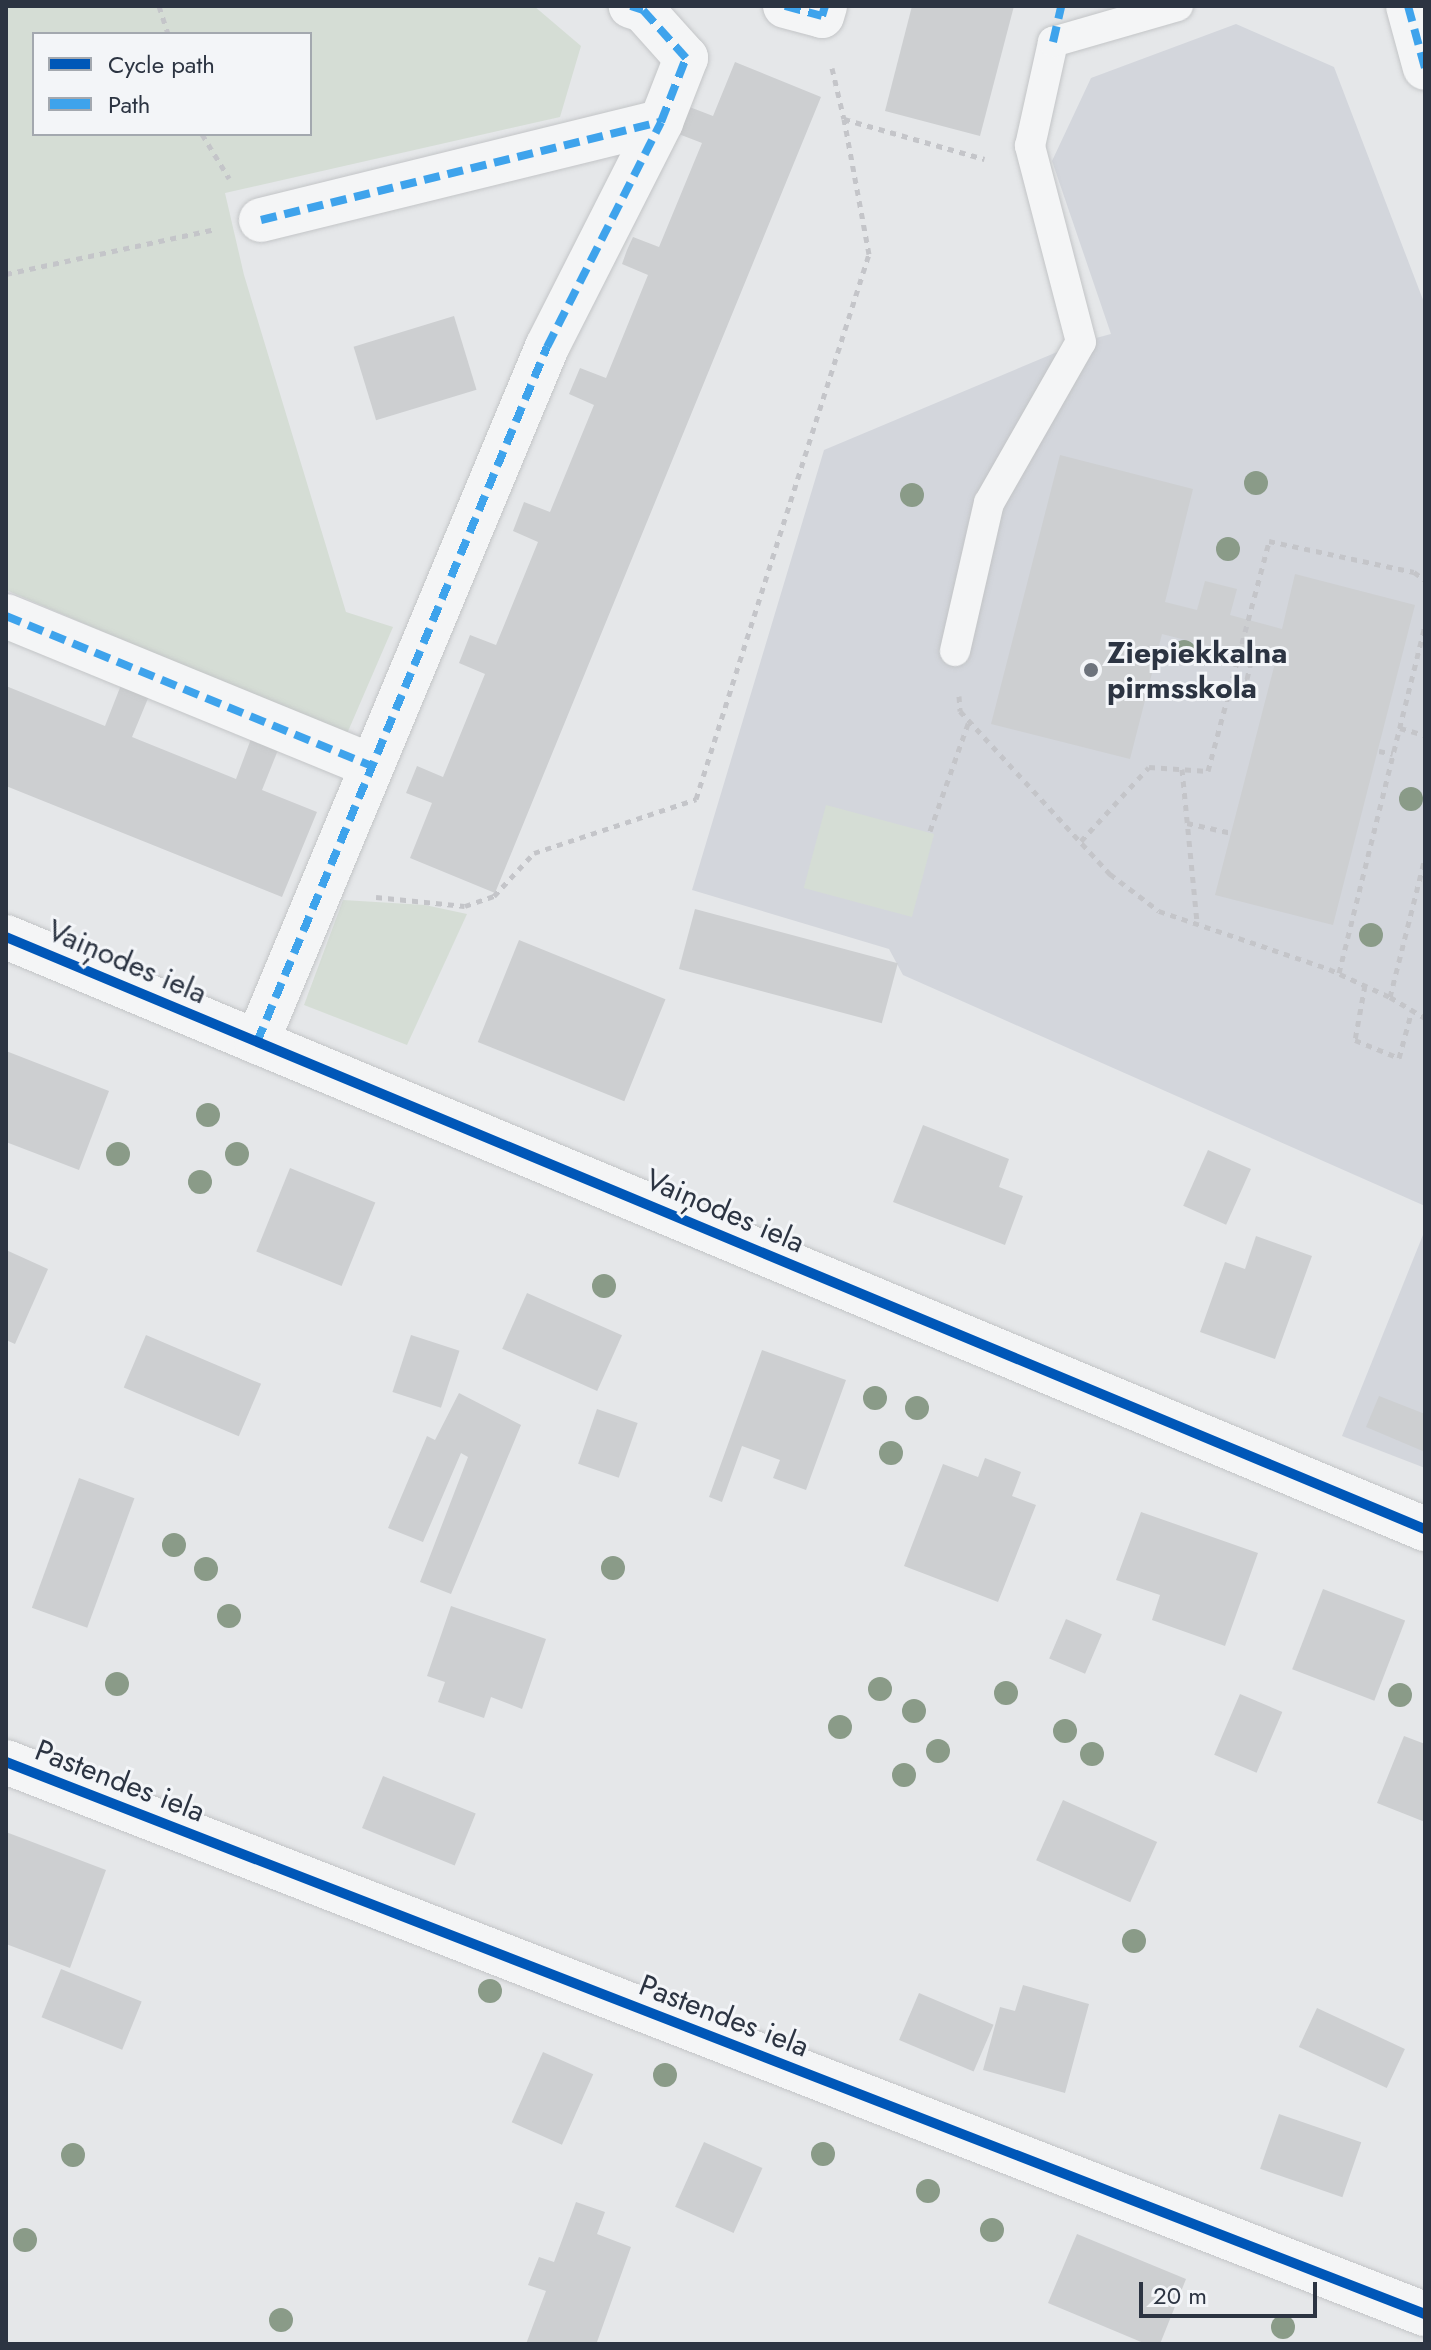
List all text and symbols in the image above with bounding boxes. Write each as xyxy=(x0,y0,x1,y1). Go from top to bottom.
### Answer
legend xyxy=(32,32,312,136)
text: Cycle path xyxy=(108,47,215,82)
text: Path xyxy=(108,87,150,122)
place label: Ziepiekkalna pirmsskola xyxy=(1107,635,1287,706)
marker: Ziepiekkalna pirmsskola xyxy=(1082,661,1100,679)
street label: Vaiņodes iela xyxy=(42,912,212,1012)
street label: Vaiņodes iela xyxy=(640,1161,810,1261)
street label: Pastendes iela xyxy=(30,1732,210,1830)
street label: Pastendes iela xyxy=(634,1967,814,2065)
scale bar xyxy=(1143,2266,1321,2316)
text: 20 m xyxy=(1153,2278,1207,2313)

